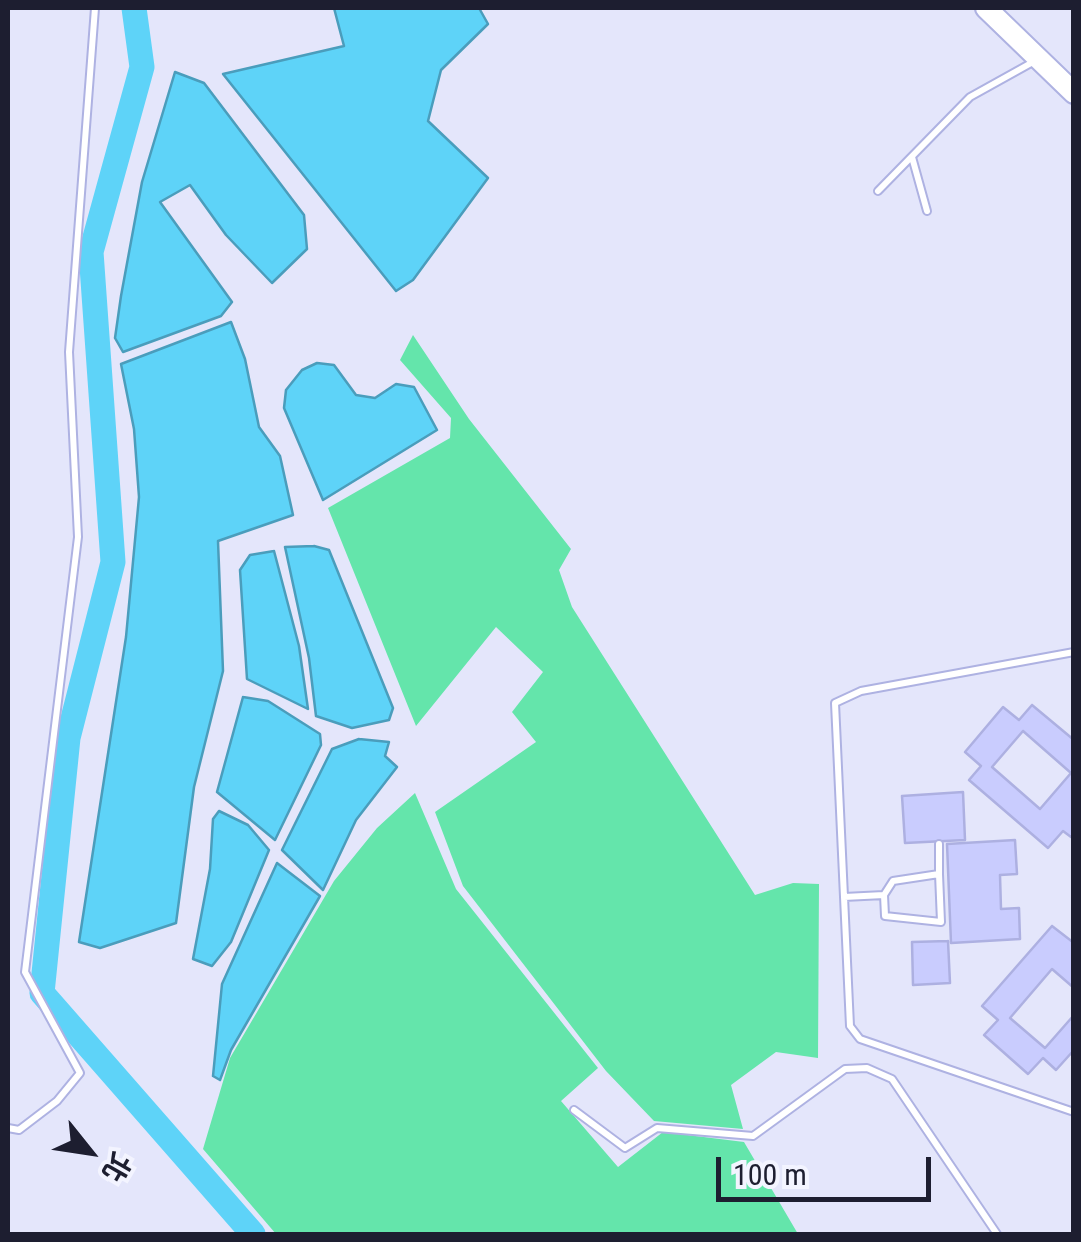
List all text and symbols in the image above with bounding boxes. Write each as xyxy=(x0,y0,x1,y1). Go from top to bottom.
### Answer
north arrow xyxy=(40,1102,140,1202)
scale bar xyxy=(721,1137,936,1199)
text: 北 xyxy=(95,1147,138,1188)
text: 100 m xyxy=(733,1157,807,1192)

